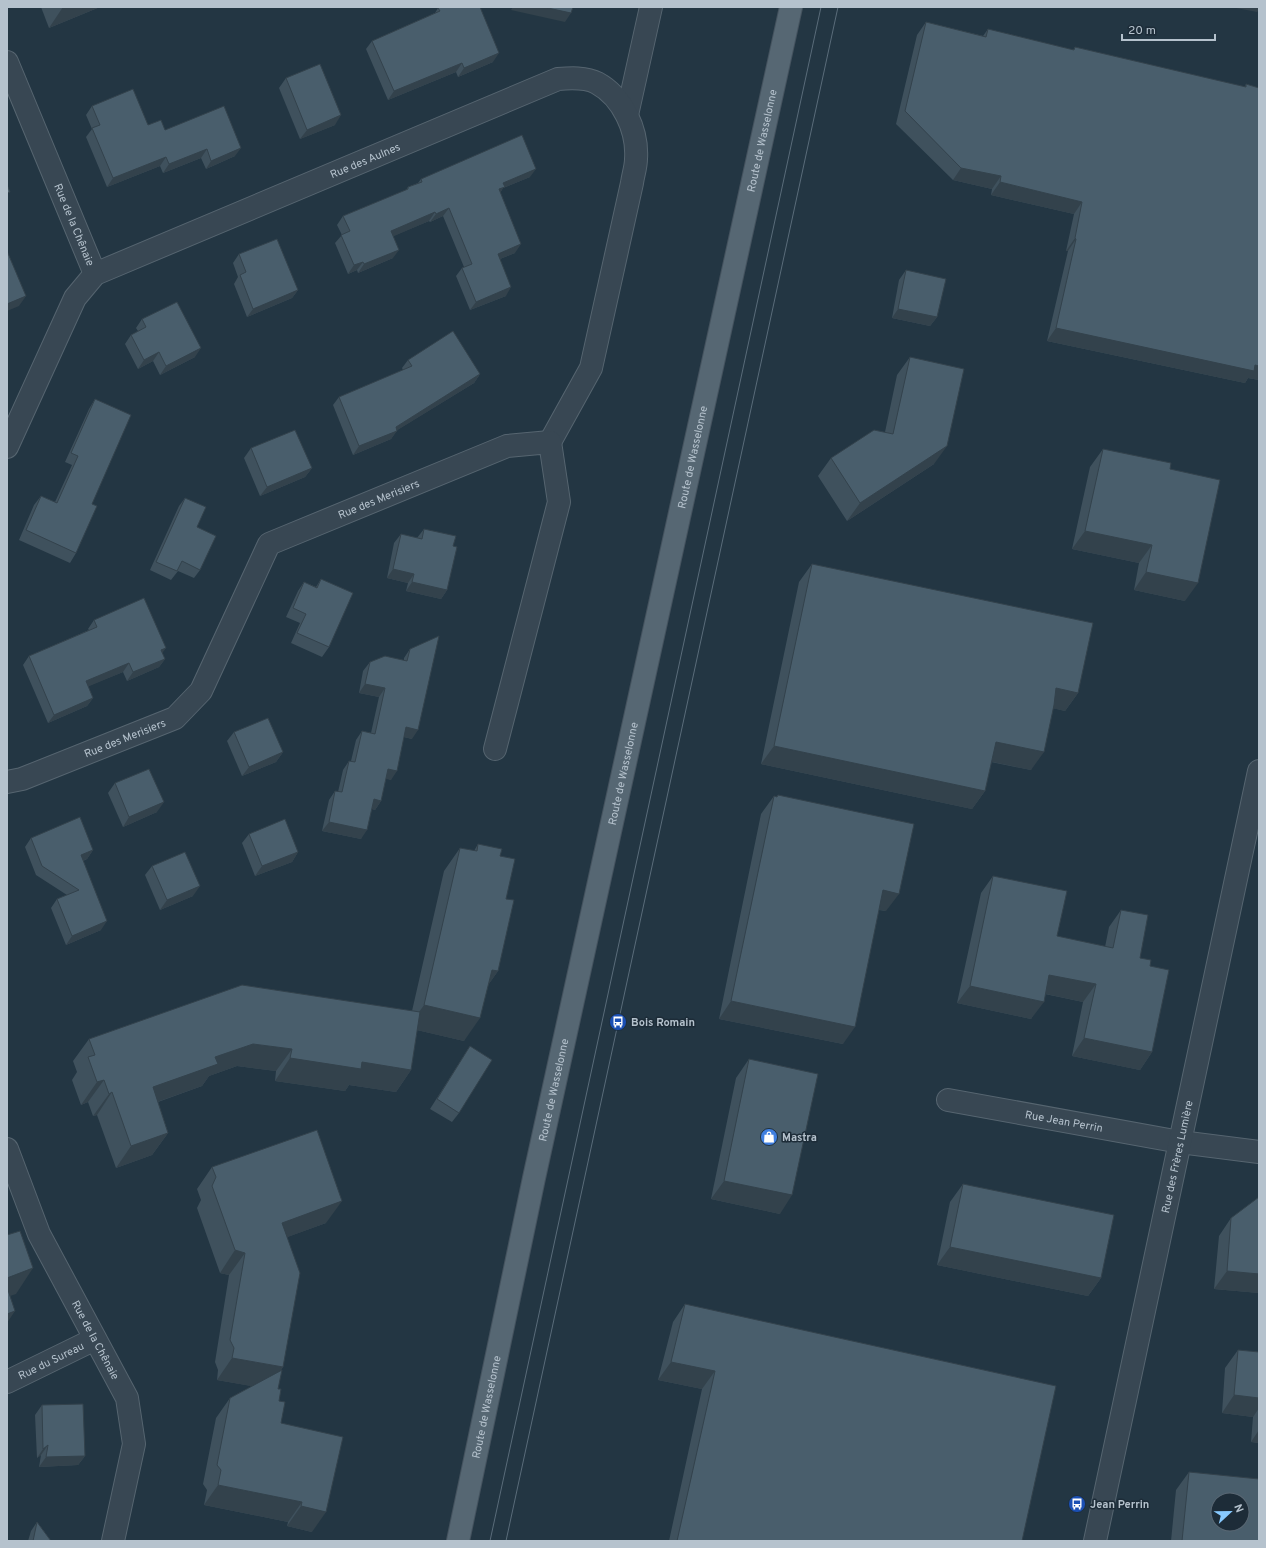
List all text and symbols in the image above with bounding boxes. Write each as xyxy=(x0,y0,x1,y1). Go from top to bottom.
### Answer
scale bar xyxy=(1122,16,1215,42)
text: 20 m xyxy=(1128,23,1156,39)
street label: Route de Wasselonne xyxy=(745,88,781,194)
street label: Rue des Aulnes xyxy=(328,140,403,182)
street label: Rue de la Chênaie xyxy=(50,182,97,268)
street label: Route de Wasselonne xyxy=(675,404,711,510)
street label: Rue des Merisiers xyxy=(336,477,422,523)
street label: Rue des Merisiers xyxy=(82,716,168,762)
street label: Route de Wasselonne xyxy=(606,721,642,826)
bus stop icon: Bois Romain xyxy=(608,1012,628,1032)
place label: Bois Romain xyxy=(631,1016,695,1030)
street label: Route de Wasselonne xyxy=(536,1037,572,1143)
street label: Rue des Frères Lumière xyxy=(1159,1099,1197,1215)
street label: Rue Jean Perrin xyxy=(1024,1108,1104,1136)
shop icon: Mastra xyxy=(759,1127,779,1147)
place label: Mastra xyxy=(782,1131,817,1145)
street label: Rue de la Chênaie xyxy=(68,1298,122,1383)
street label: Rue du Sureau xyxy=(16,1339,87,1383)
street label: Route de Wasselonne xyxy=(469,1354,505,1460)
north arrow xyxy=(1210,1492,1250,1532)
bus stop icon: Jean Perrin xyxy=(1067,1494,1087,1514)
place label: Jean Perrin xyxy=(1090,1498,1149,1512)
text: N xyxy=(1230,1502,1246,1515)

